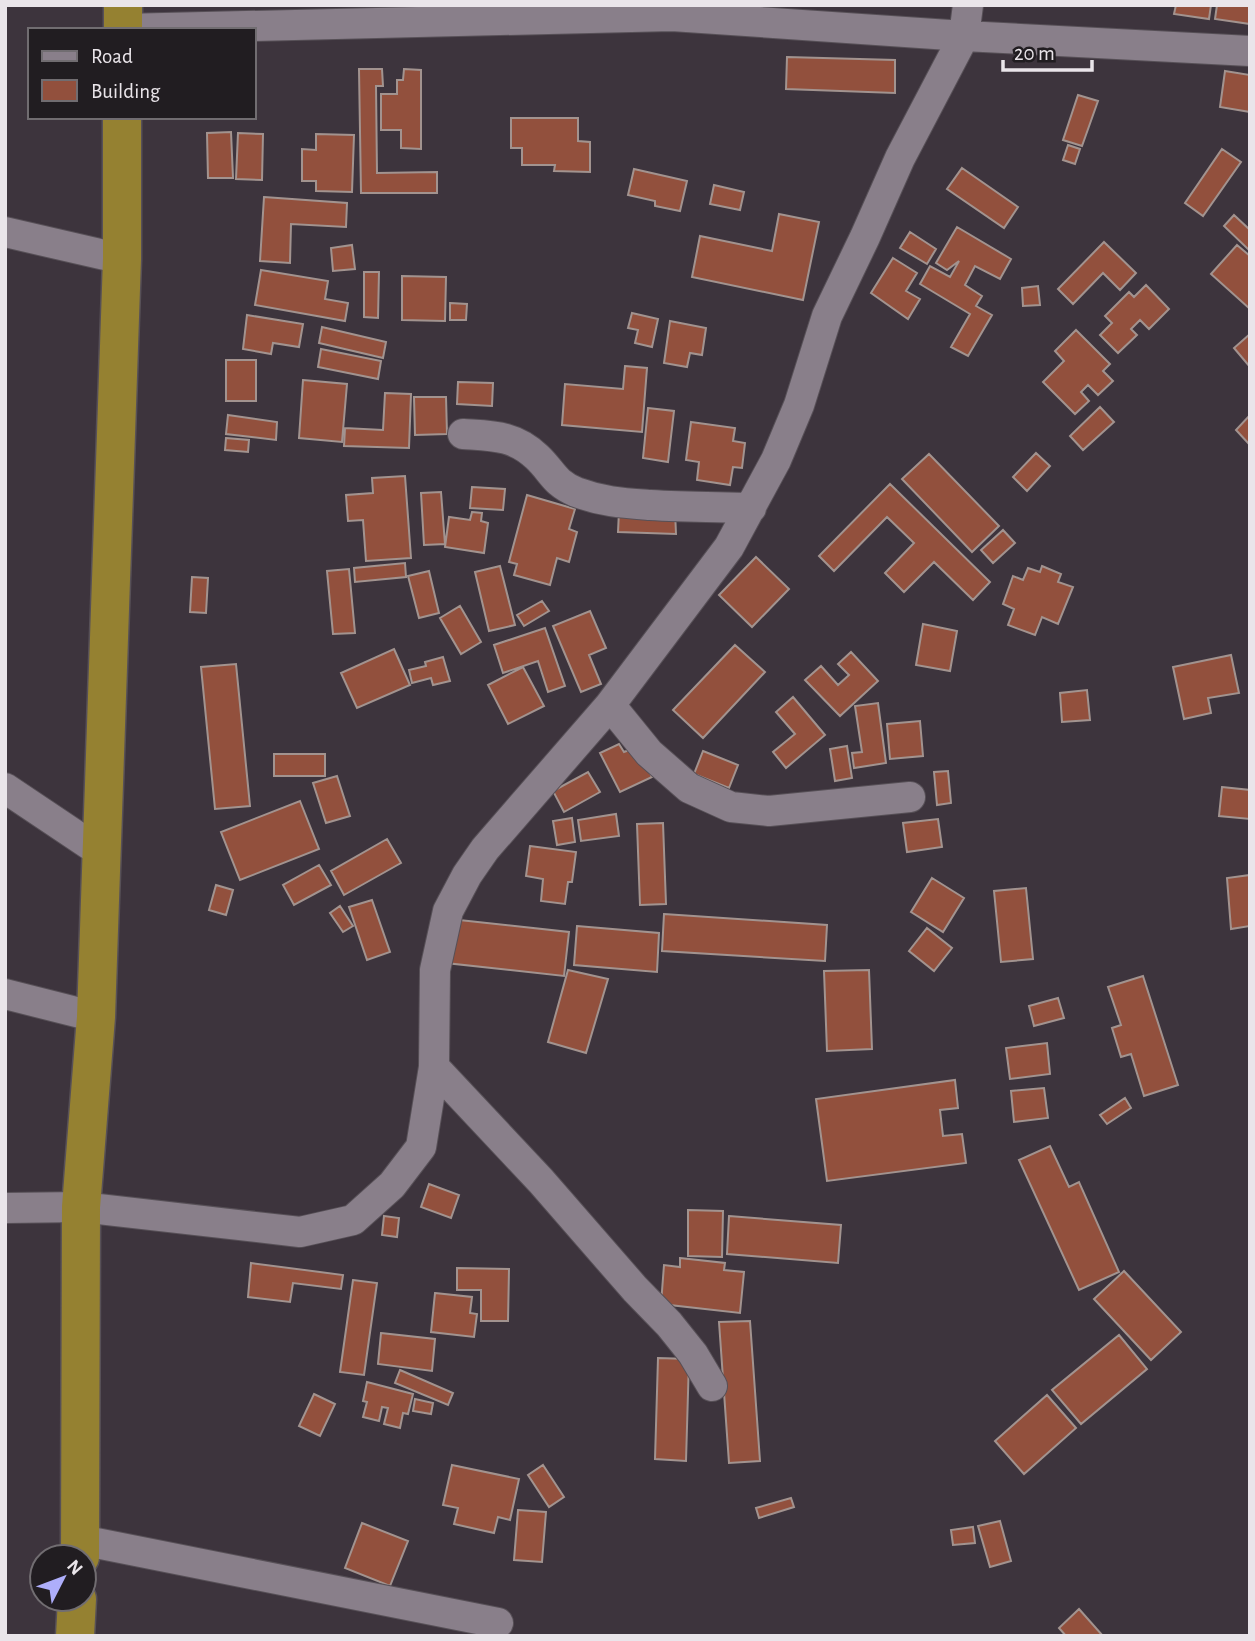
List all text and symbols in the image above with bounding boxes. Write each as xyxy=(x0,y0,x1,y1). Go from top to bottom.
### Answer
legend xyxy=(28,28,256,119)
scale bar xyxy=(1003,28,1092,72)
text: 20 m xyxy=(1014,43,1055,64)
text: Road xyxy=(91,46,133,67)
text: Building xyxy=(91,81,161,102)
north arrow xyxy=(28,1543,98,1613)
text: N xyxy=(63,1556,86,1579)

